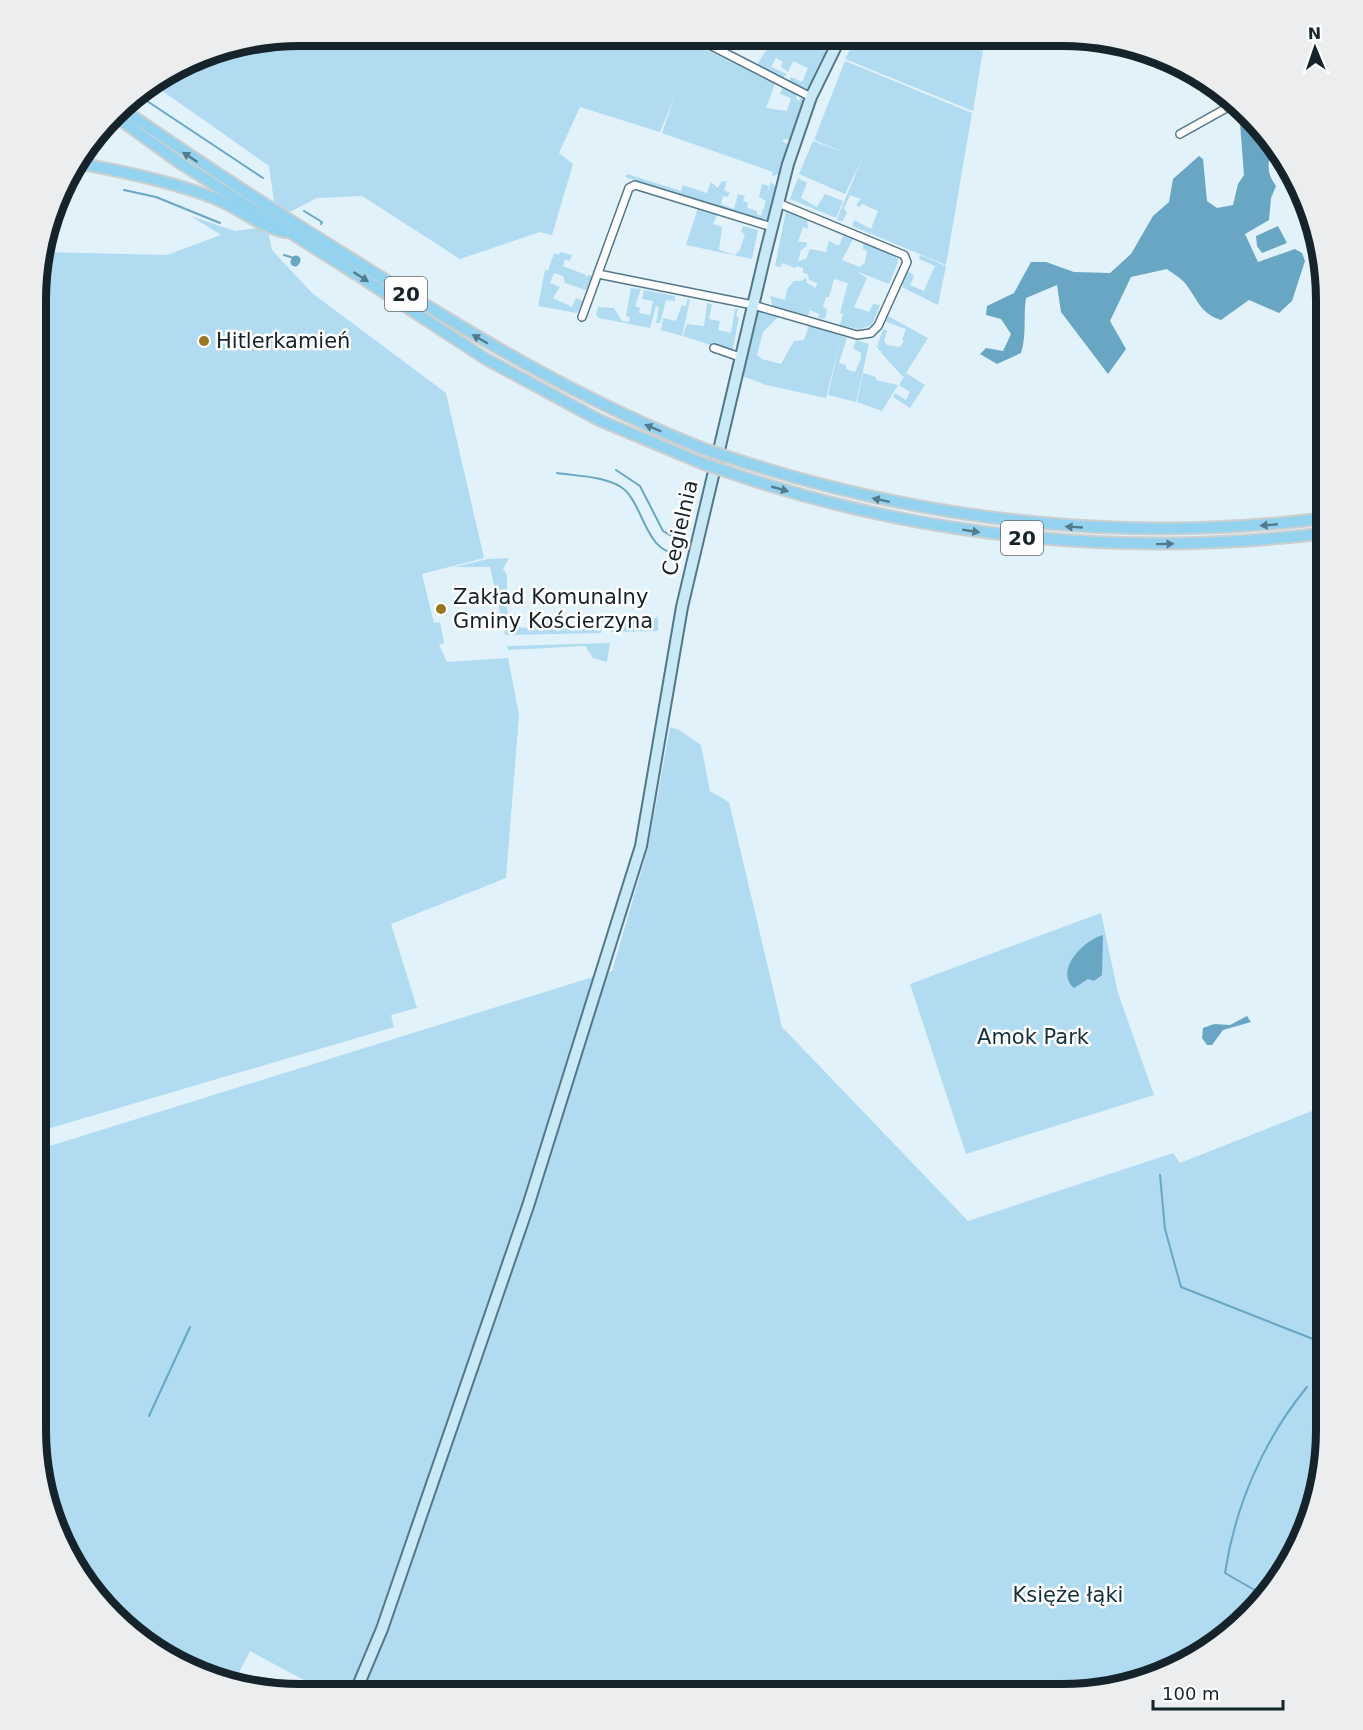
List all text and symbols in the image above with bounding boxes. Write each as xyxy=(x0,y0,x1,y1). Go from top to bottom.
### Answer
north arrow xyxy=(1285,18,1345,78)
text: N xyxy=(1307,24,1322,43)
one-way arrow xyxy=(182,151,199,162)
one-way arrow xyxy=(352,271,368,283)
road number: 20 xyxy=(385,277,427,311)
place label: Hitlerkamień xyxy=(216,329,350,353)
marker: Hitlerkamień xyxy=(197,334,211,348)
one-way arrow xyxy=(471,334,488,344)
one-way arrow xyxy=(644,423,662,433)
street label: Cegielnia xyxy=(657,478,703,578)
one-way arrow xyxy=(772,485,790,494)
one-way arrow xyxy=(871,495,890,504)
one-way arrow xyxy=(1259,520,1278,530)
road number: 20 xyxy=(1001,521,1043,555)
one-way arrow xyxy=(1064,523,1083,532)
one-way arrow xyxy=(961,527,980,536)
one-way arrow xyxy=(1156,540,1175,549)
place label: Zakład Komunalny Gminy Kościerzyna xyxy=(453,585,653,633)
marker: Zakład Komunalny Gminy Kościerzyna xyxy=(434,602,448,616)
park label: Amok Park xyxy=(977,1025,1090,1049)
park label: Księże łąki xyxy=(1013,1583,1123,1607)
scale bar xyxy=(1153,1673,1284,1711)
text: 100 m xyxy=(1162,1683,1220,1704)

